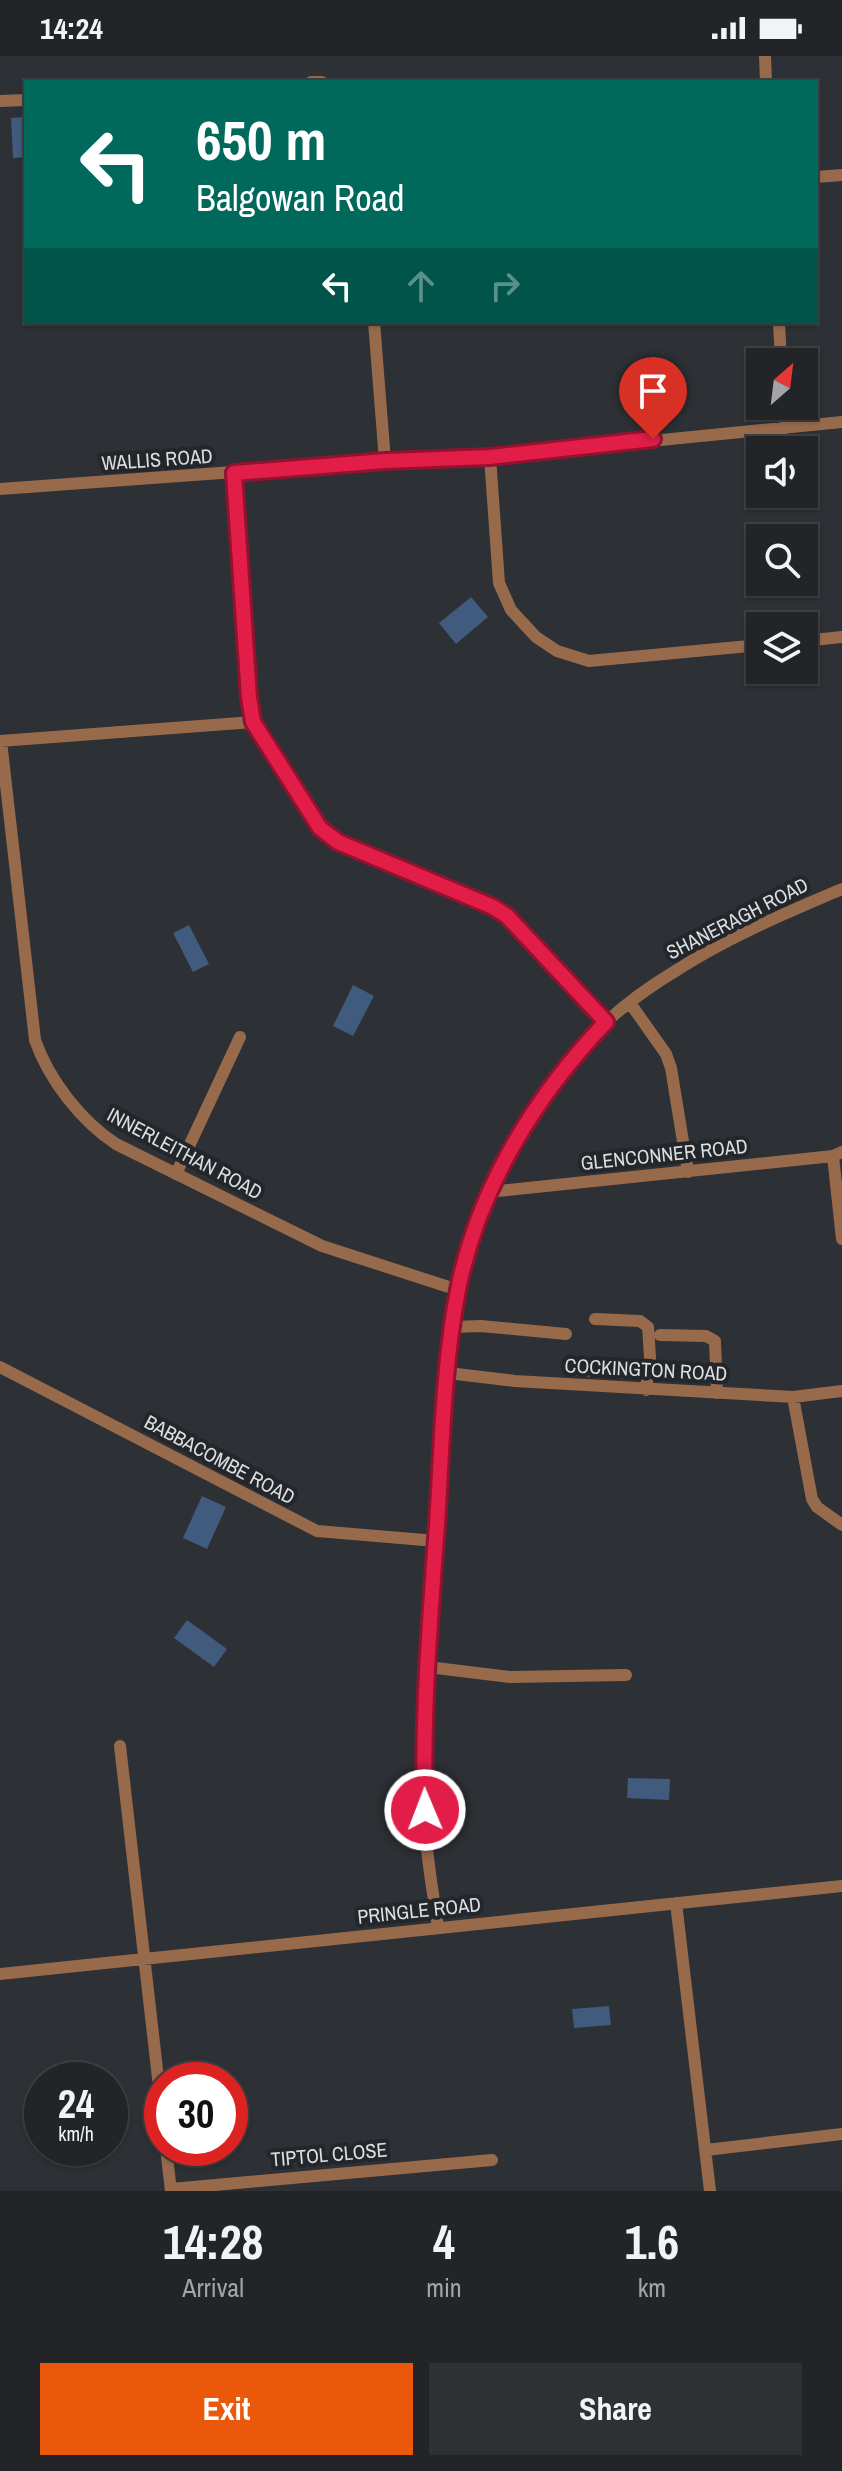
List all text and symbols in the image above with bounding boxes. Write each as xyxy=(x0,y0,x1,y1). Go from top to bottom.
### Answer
text: 14:24 xyxy=(40,8,103,48)
text: 650 m xyxy=(196,102,326,177)
icon: left xyxy=(64,112,168,216)
text: Balgowan Road xyxy=(196,174,404,222)
icon: left xyxy=(315,264,359,308)
icon: ahead xyxy=(399,264,443,308)
icon: right xyxy=(483,264,527,308)
north arrow xyxy=(746,348,818,420)
map controls xyxy=(746,348,818,684)
pin xyxy=(619,357,687,439)
icon: arrive xyxy=(631,369,675,413)
button: sound xyxy=(746,436,818,508)
street label: WALLIS ROAD xyxy=(100,442,214,476)
button: search xyxy=(746,524,818,596)
button: layers xyxy=(746,612,818,684)
street label: SHANERAGH ROAD xyxy=(661,871,813,965)
street label: INNERLEITHAN ROAD xyxy=(103,1101,267,1205)
street label: GLENCONNER ROAD xyxy=(579,1132,749,1176)
street label: COCKINGTON ROAD xyxy=(564,1351,728,1387)
street label: BABBACOMBE ROAD xyxy=(140,1408,300,1510)
position arrow xyxy=(383,1768,467,1852)
street label: PRINGLE ROAD xyxy=(356,1890,482,1930)
speed limit sign: 30 xyxy=(144,2062,248,2166)
text: 24 xyxy=(58,2077,94,2130)
text: km/h xyxy=(58,2120,94,2147)
street label: TIPTOL CLOSE xyxy=(270,2135,388,2173)
text: 14:28 xyxy=(163,2209,263,2274)
text: 4 xyxy=(433,2209,455,2274)
text: 1.6 xyxy=(625,2209,679,2274)
text: Arrival xyxy=(182,2270,244,2305)
text: min xyxy=(426,2270,462,2305)
text: km xyxy=(638,2270,666,2305)
button: Exit xyxy=(40,2363,413,2455)
button: Share xyxy=(429,2363,802,2455)

